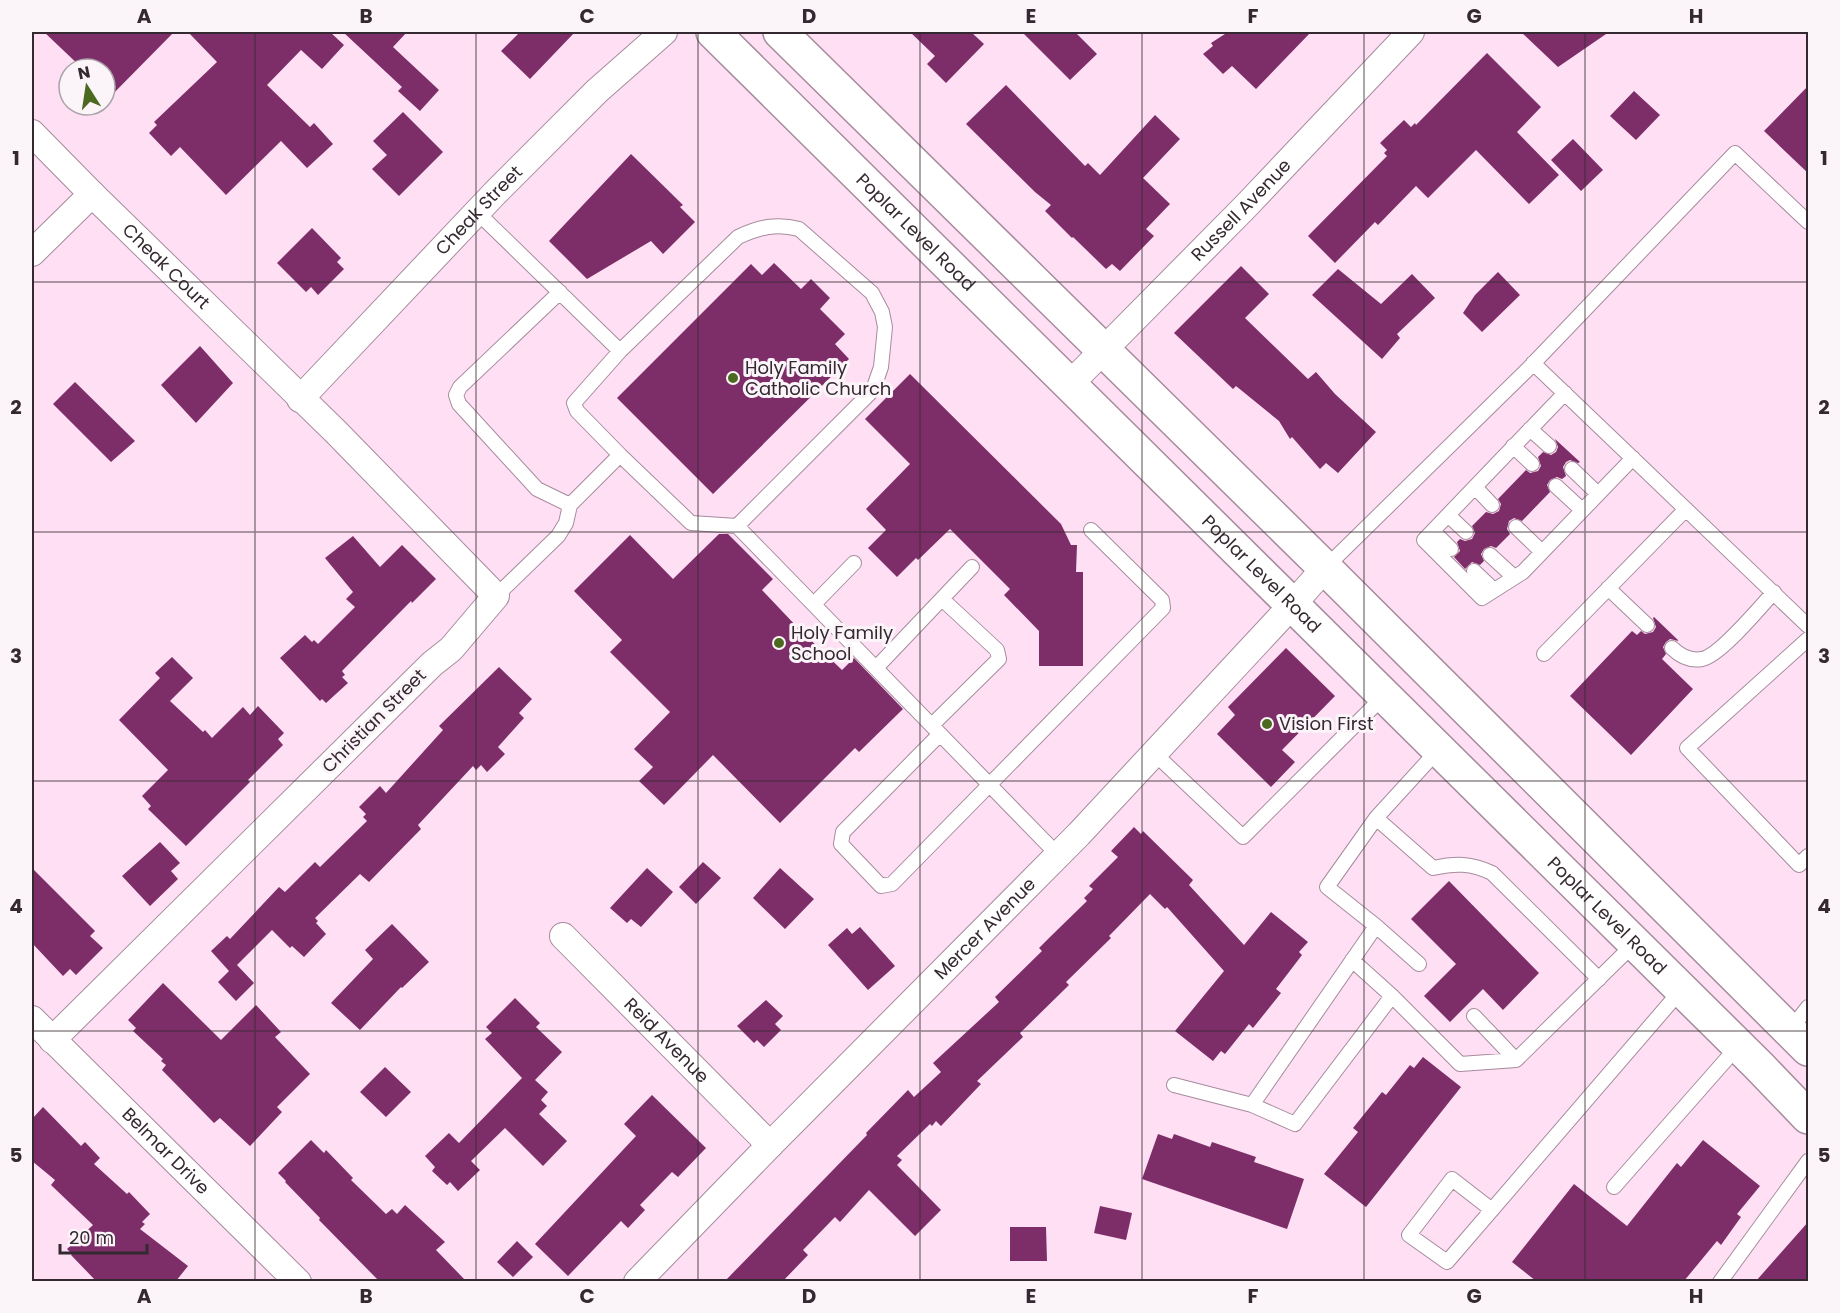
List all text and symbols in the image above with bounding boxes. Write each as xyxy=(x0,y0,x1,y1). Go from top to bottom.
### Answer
text: A xyxy=(137,2,152,30)
text: B xyxy=(359,2,373,30)
text: C xyxy=(579,2,595,30)
text: D xyxy=(802,2,816,30)
text: E xyxy=(1026,2,1036,30)
text: F xyxy=(1248,2,1259,30)
text: G xyxy=(1466,2,1482,30)
text: H xyxy=(1689,2,1703,30)
north arrow xyxy=(57,57,117,117)
text: N xyxy=(76,60,92,85)
text: 1 xyxy=(12,144,20,172)
text: 1 xyxy=(1820,144,1828,172)
street label: Russell Avenue xyxy=(1185,153,1296,267)
street label: Cheak Street xyxy=(430,160,528,260)
street label: Poplar Level Road xyxy=(851,167,981,297)
street label: Cheak Court xyxy=(117,217,216,314)
place label: Holy Family Catholic Church xyxy=(745,355,891,401)
marker: Holy Family Catholic Church xyxy=(726,371,740,385)
text: 2 xyxy=(10,393,22,421)
text: 2 xyxy=(1818,393,1830,421)
street label: Poplar Level Road xyxy=(1196,509,1327,638)
place label: Holy Family School xyxy=(791,620,893,666)
marker: Holy Family School xyxy=(772,636,786,650)
text: 3 xyxy=(10,642,22,670)
text: 3 xyxy=(1818,642,1830,670)
street label: Christian Street xyxy=(316,663,431,778)
place label: Vision First xyxy=(1279,711,1373,736)
marker: Vision First xyxy=(1260,717,1274,731)
street label: Poplar Level Road xyxy=(1542,851,1672,980)
street label: Mercer Avenue xyxy=(928,872,1041,985)
text: 4 xyxy=(9,892,23,920)
text: 4 xyxy=(1817,892,1831,920)
street label: Reid Avenue xyxy=(619,992,715,1088)
street label: Belmar Drive xyxy=(117,1102,215,1200)
text: 5 xyxy=(10,1141,23,1169)
text: 5 xyxy=(1818,1141,1831,1169)
scale bar xyxy=(60,1217,147,1255)
text: 20 m xyxy=(69,1225,114,1250)
text: A xyxy=(137,1282,152,1310)
text: B xyxy=(359,1282,373,1310)
text: C xyxy=(579,1282,595,1310)
text: D xyxy=(802,1282,816,1310)
text: E xyxy=(1026,1282,1036,1310)
text: F xyxy=(1248,1282,1259,1310)
text: G xyxy=(1466,1282,1482,1310)
text: H xyxy=(1689,1282,1703,1310)

